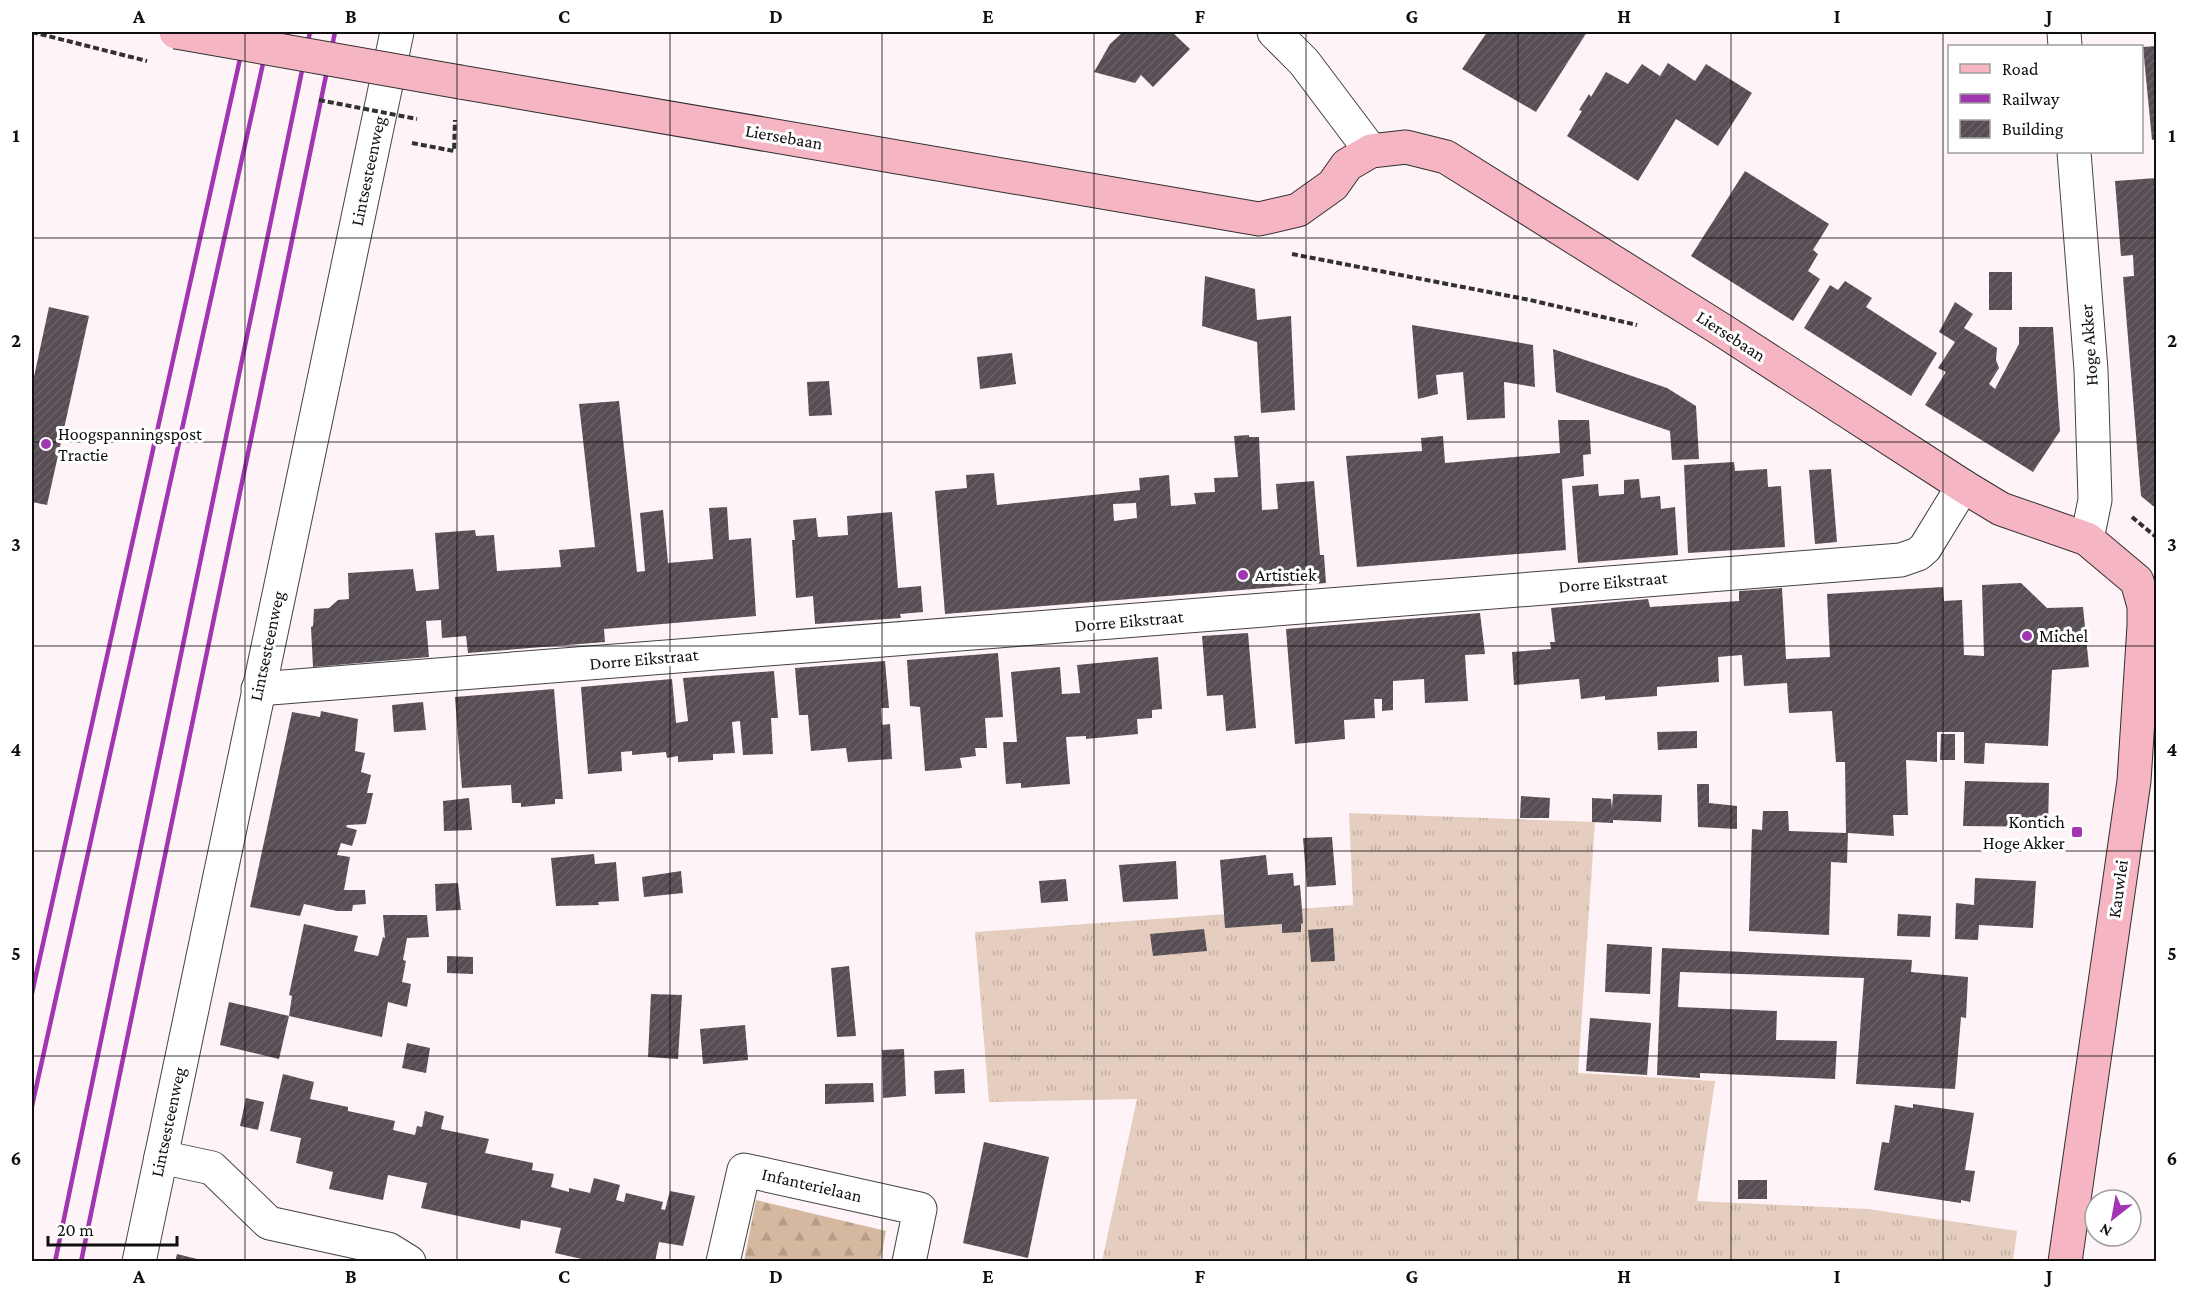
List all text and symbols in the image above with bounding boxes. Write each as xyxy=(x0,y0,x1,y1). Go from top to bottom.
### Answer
text: A xyxy=(132,5,146,27)
text: B xyxy=(345,5,357,27)
text: C xyxy=(558,5,570,27)
text: D xyxy=(769,5,783,27)
text: E xyxy=(982,5,994,27)
text: F xyxy=(1195,5,1206,27)
text: G xyxy=(1406,5,1419,27)
text: H xyxy=(1617,5,1631,27)
text: I xyxy=(1834,5,1841,27)
text: J xyxy=(2044,5,2053,27)
legend xyxy=(1948,45,2143,153)
text: Road xyxy=(2002,59,2039,79)
text: Railway xyxy=(2002,89,2060,109)
street label: Lintsesteenweg xyxy=(347,114,390,228)
text: Building xyxy=(2002,119,2064,139)
street label: Liersebaan xyxy=(744,120,825,154)
text: 1 xyxy=(12,124,20,146)
text: 1 xyxy=(2168,124,2176,146)
street label: Hoge Akker xyxy=(2076,303,2102,387)
street label: Liersebaan xyxy=(1693,306,1770,366)
text: 2 xyxy=(11,329,21,351)
text: 2 xyxy=(2167,329,2177,351)
place label: Hoogspanningspost Tractie xyxy=(58,424,203,465)
marker: Hoogspanningspost Tractie xyxy=(39,437,53,451)
text: 3 xyxy=(11,533,21,555)
text: 3 xyxy=(2167,533,2177,555)
place label: Artistiek xyxy=(1255,565,1317,585)
street label: Dorre Eikstraat xyxy=(1558,567,1669,597)
marker: Artistiek xyxy=(1236,568,1250,582)
street label: Lintsesteenweg xyxy=(246,589,289,703)
street label: Dorre Eikstraat xyxy=(1074,606,1185,636)
place label: Michel xyxy=(2039,626,2089,646)
marker: Michel xyxy=(2020,629,2034,643)
street label: Dorre Eikstraat xyxy=(589,644,700,674)
text: 4 xyxy=(11,738,22,760)
text: 4 xyxy=(2167,738,2178,760)
place label: Kontich Hoge Akker xyxy=(1983,812,2066,853)
marker: Kontich Hoge Akker xyxy=(2070,825,2084,839)
street label: Kauwlei xyxy=(2104,858,2132,919)
text: 5 xyxy=(11,942,21,964)
text: 5 xyxy=(2167,942,2177,964)
street label: Lintsesteenweg xyxy=(147,1065,190,1179)
text: 6 xyxy=(11,1147,21,1169)
text: 6 xyxy=(2167,1147,2177,1169)
street label: Infanterielaan xyxy=(760,1164,864,1206)
north arrow xyxy=(2083,1188,2143,1248)
scale bar xyxy=(48,1209,177,1247)
text: 20 m xyxy=(57,1220,94,1240)
text: N xyxy=(2096,1220,2115,1241)
text: A xyxy=(132,1265,146,1287)
text: B xyxy=(345,1265,357,1287)
text: C xyxy=(558,1265,570,1287)
text: D xyxy=(769,1265,783,1287)
text: E xyxy=(982,1265,994,1287)
text: F xyxy=(1195,1265,1206,1287)
text: G xyxy=(1406,1265,1419,1287)
text: H xyxy=(1617,1265,1631,1287)
text: I xyxy=(1834,1265,1841,1287)
text: J xyxy=(2044,1265,2053,1287)

